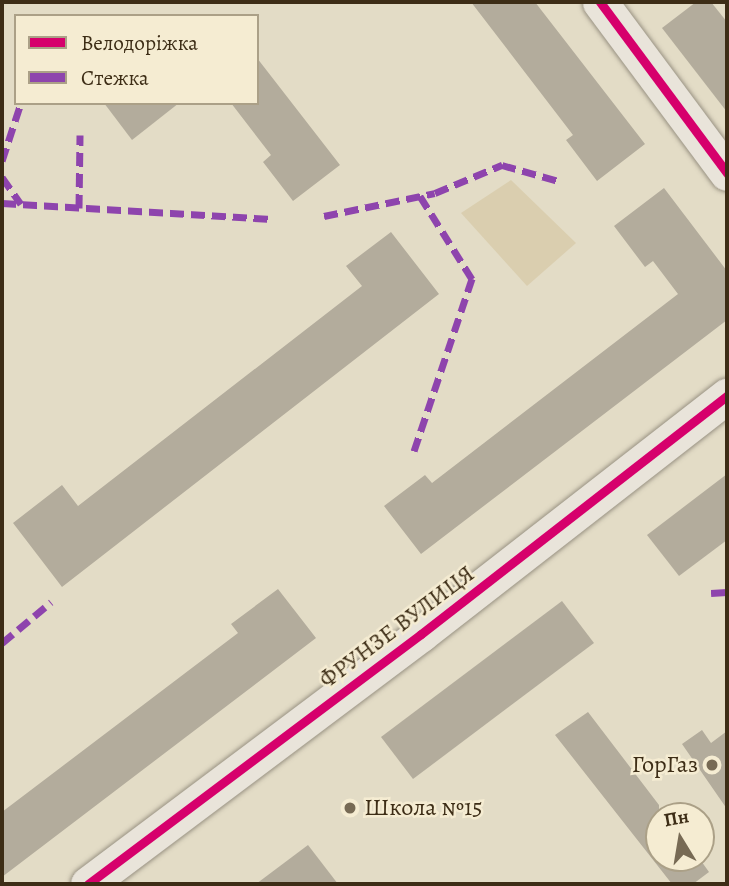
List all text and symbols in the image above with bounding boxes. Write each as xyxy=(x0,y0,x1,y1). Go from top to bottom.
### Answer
legend xyxy=(14,14,259,105)
text: Велодоріжка xyxy=(81,29,198,57)
text: Стежка xyxy=(81,64,149,92)
street label: ФРУНЗЕ ВУЛИЦЯ xyxy=(314,559,480,695)
place label: ГорГаз xyxy=(632,751,698,779)
marker: ГорГаз xyxy=(704,757,720,773)
place label: Школа №15 xyxy=(364,794,483,822)
marker: Школа №15 xyxy=(342,800,358,816)
north arrow xyxy=(645,802,715,872)
text: Пн xyxy=(662,803,691,833)

